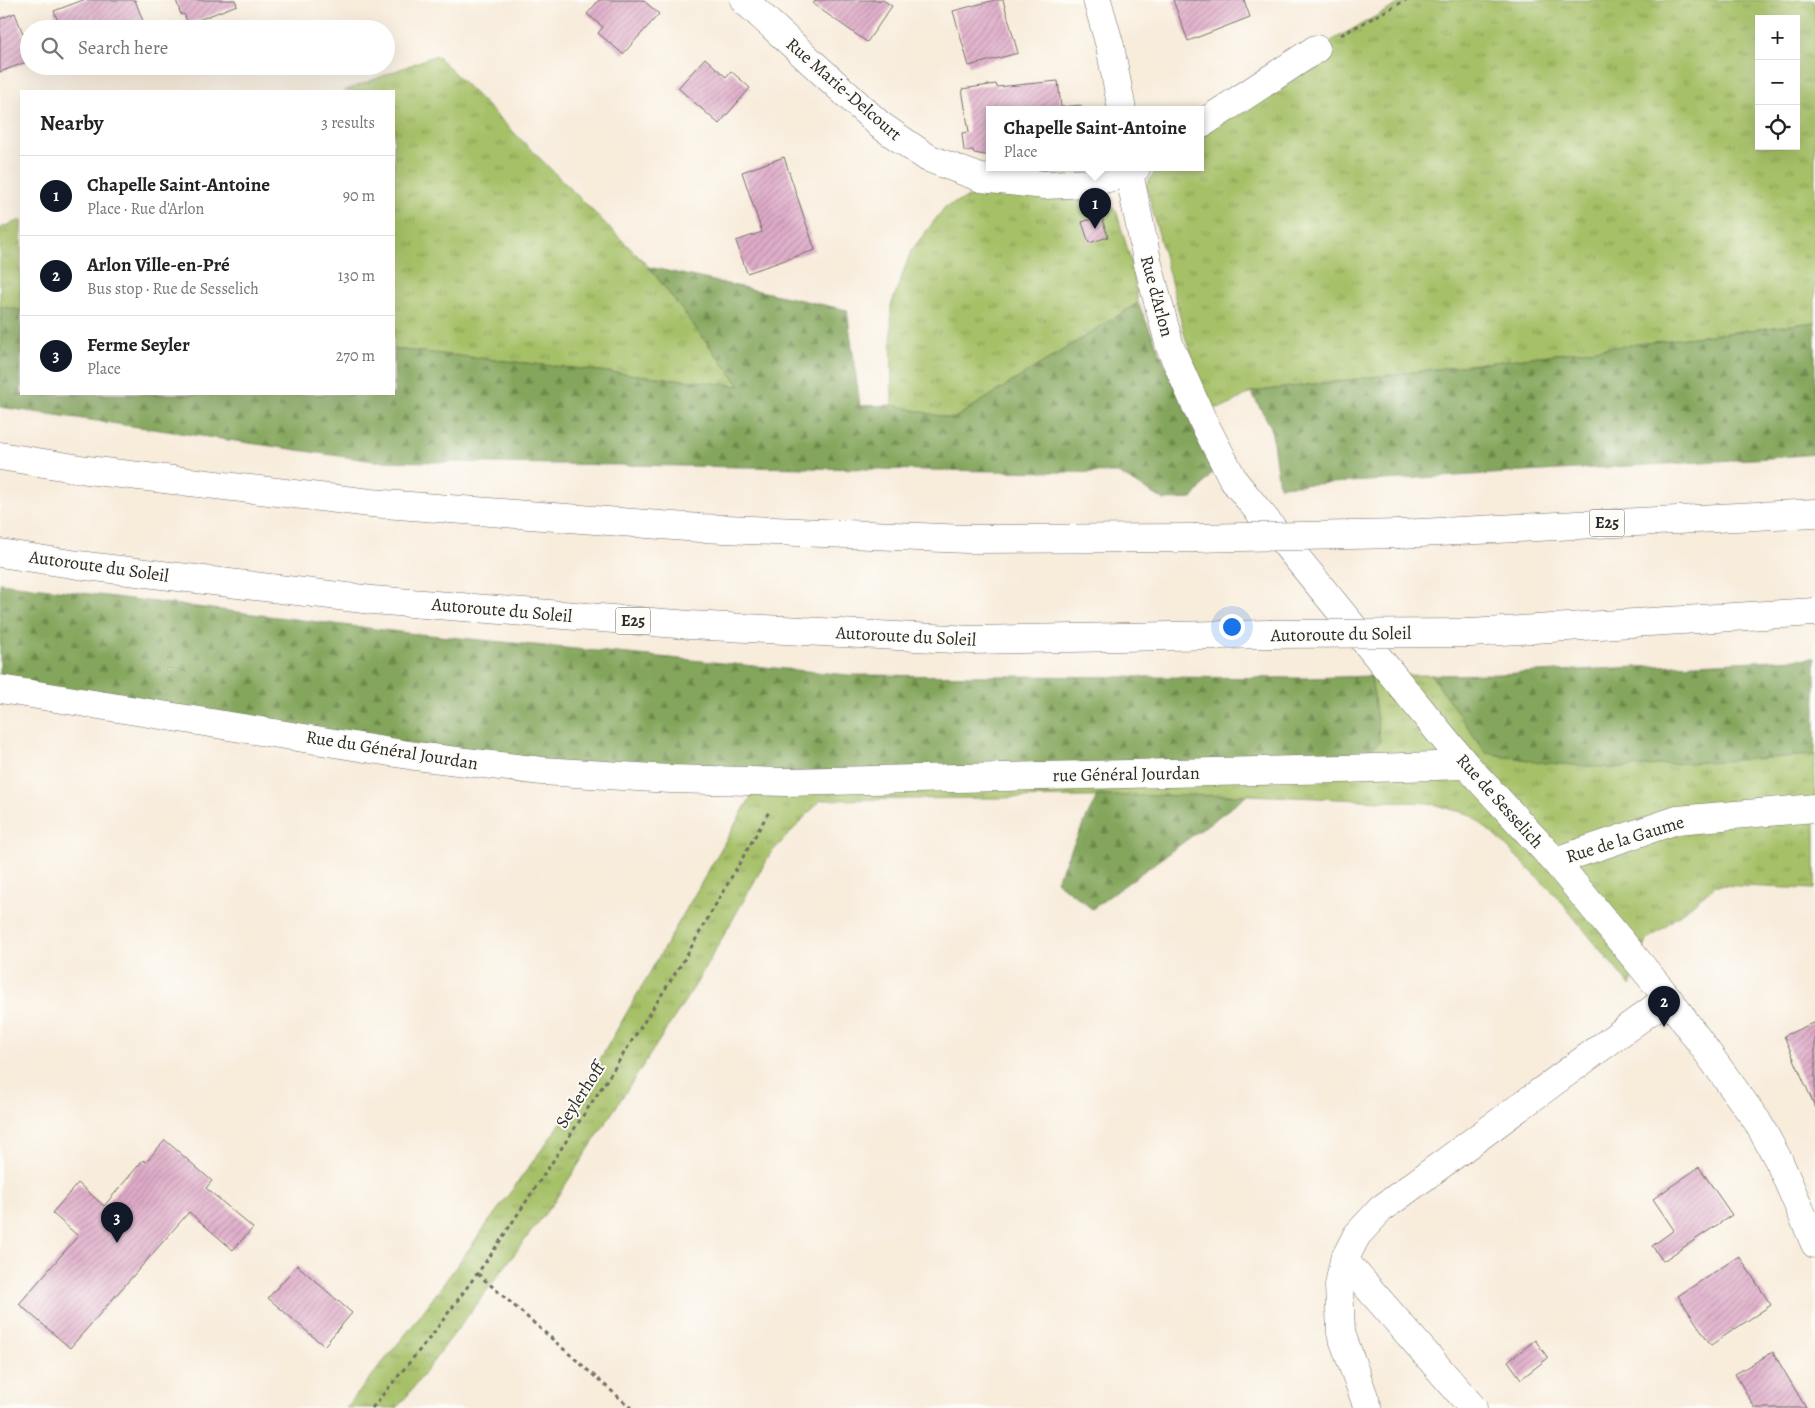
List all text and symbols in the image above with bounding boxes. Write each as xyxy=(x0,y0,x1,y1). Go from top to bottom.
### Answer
map controls xyxy=(1755,15,1800,150)
button: + xyxy=(1755,15,1800,60)
search box xyxy=(20,20,395,75)
street label: Rue Marie-Delcourt xyxy=(781,32,907,146)
icon: search xyxy=(38,34,66,62)
text: Search here xyxy=(78,35,168,61)
button: − xyxy=(1755,60,1800,105)
button: locate xyxy=(1755,105,1800,150)
popup xyxy=(986,106,1204,171)
text: Nearby xyxy=(40,109,103,137)
text: 3 results xyxy=(321,112,375,134)
text: Chapelle Saint-Antoine xyxy=(1003,115,1187,141)
text: Place xyxy=(1003,141,1037,163)
text: Chapelle Saint-Antoine xyxy=(87,172,270,198)
text: 1 xyxy=(53,185,59,207)
text: 90 m xyxy=(343,185,375,207)
pin: 1 xyxy=(1079,188,1111,229)
text: Place · Rue d'Arlon xyxy=(87,198,204,220)
text: Arlon Ville-en-Pré xyxy=(87,252,230,278)
street label: Rue d'Arlon xyxy=(1135,253,1179,339)
text: 2 xyxy=(52,265,60,287)
text: 130 m xyxy=(338,265,375,287)
text: Bus stop · Rue de Sesselich xyxy=(87,278,259,300)
text: Ferme Seyler xyxy=(87,332,190,358)
text: 3 xyxy=(53,345,59,367)
text: 270 m xyxy=(336,345,375,367)
text: Place xyxy=(87,358,121,380)
road number: E25 xyxy=(1590,509,1624,536)
street label: Autoroute du Soleil xyxy=(27,544,171,588)
street label: Autoroute du Soleil xyxy=(430,592,574,628)
road number: E25 xyxy=(616,608,650,634)
your location xyxy=(1219,614,1245,640)
street label: Autoroute du Soleil xyxy=(834,620,978,652)
street label: Autoroute du Soleil xyxy=(1269,621,1412,647)
street label: Rue du Général Jourdan xyxy=(304,725,480,775)
street label: Rue de Sesselich xyxy=(1451,749,1549,854)
street label: rue Général Jourdan xyxy=(1052,761,1200,787)
street label: Rue de la Gaume xyxy=(1563,810,1687,868)
pin: 2 xyxy=(1648,986,1680,1027)
street label: Seylerhoff xyxy=(550,1055,612,1133)
pin: 3 xyxy=(101,1202,133,1243)

